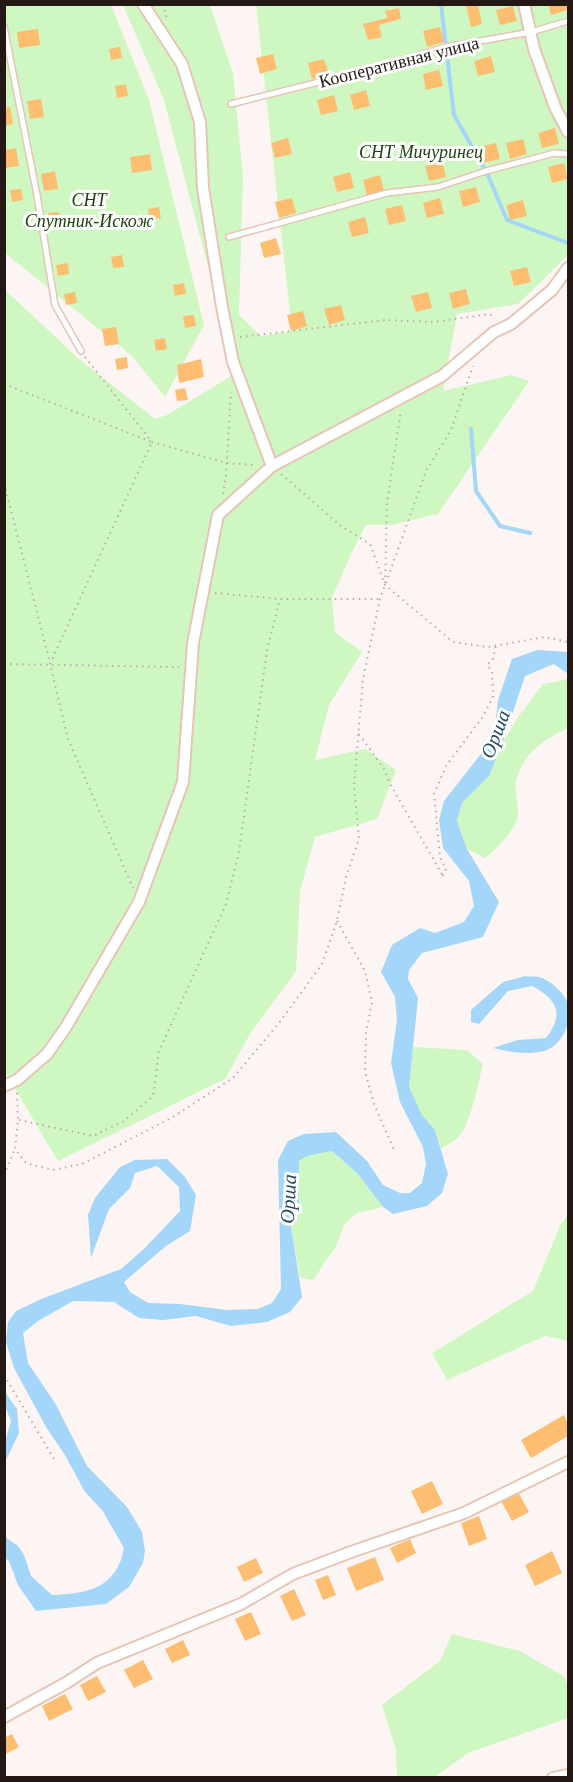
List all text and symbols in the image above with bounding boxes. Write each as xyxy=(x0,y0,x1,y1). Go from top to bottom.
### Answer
street label: Кооперативная улица xyxy=(317,32,481,92)
park label: СНТ Мичуринец xyxy=(359,142,483,162)
park label: СНТ Спутник-Искож xyxy=(25,190,153,231)
water label: Орша xyxy=(476,707,515,761)
water label: Орша xyxy=(276,1174,301,1224)

